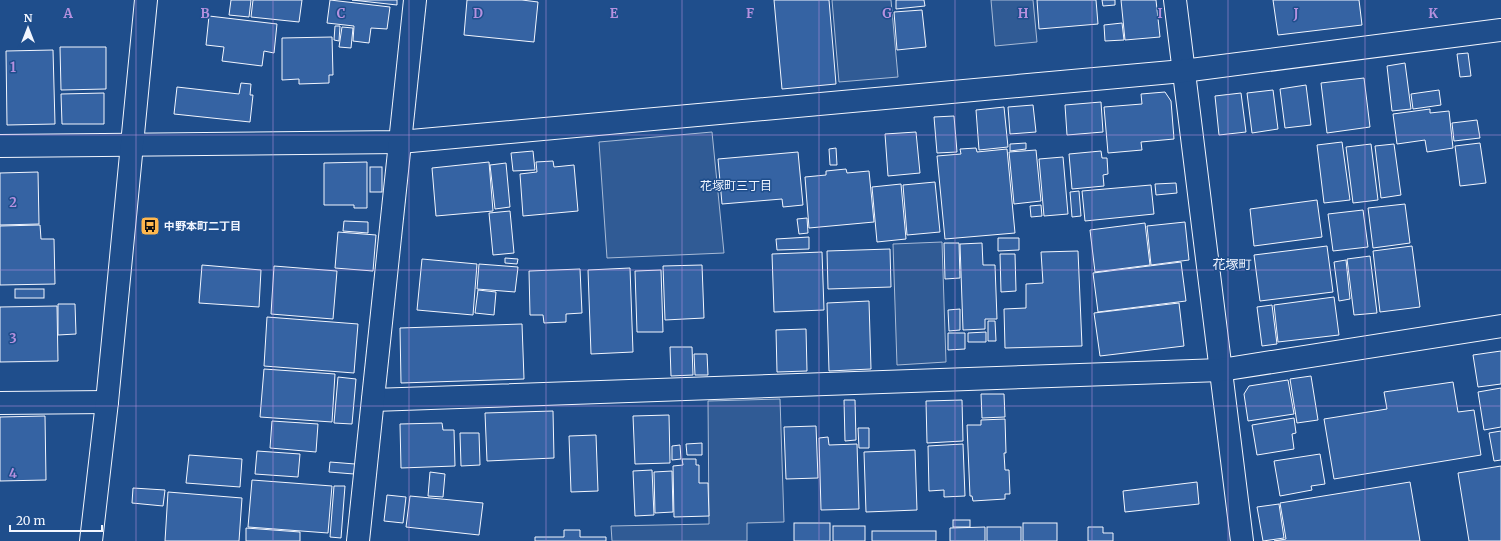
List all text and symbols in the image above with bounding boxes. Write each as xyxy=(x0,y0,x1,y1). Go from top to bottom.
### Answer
text: A xyxy=(62,5,73,22)
text: B xyxy=(200,5,210,22)
text: C xyxy=(337,5,346,22)
text: D xyxy=(473,5,483,22)
text: E xyxy=(610,5,619,22)
text: F xyxy=(746,5,754,22)
text: G xyxy=(882,5,892,22)
text: H xyxy=(1018,5,1029,22)
text: I xyxy=(1157,5,1163,22)
text: J xyxy=(1292,5,1299,22)
text: K xyxy=(1428,5,1438,22)
north arrow xyxy=(8,8,48,48)
text: N xyxy=(24,11,33,25)
text: 1 xyxy=(10,59,16,76)
district label: 花塚町三丁目 xyxy=(700,178,772,193)
text: 2 xyxy=(9,194,17,211)
bus stop icon: 中野本町二丁目 xyxy=(139,215,161,237)
place label: 中野本町二丁目 xyxy=(164,219,241,233)
district label: 花塚町 xyxy=(1212,256,1252,273)
text: 3 xyxy=(9,330,17,347)
text: 4 xyxy=(9,465,18,482)
scale bar xyxy=(10,507,102,533)
text: 20 m xyxy=(16,513,45,528)

